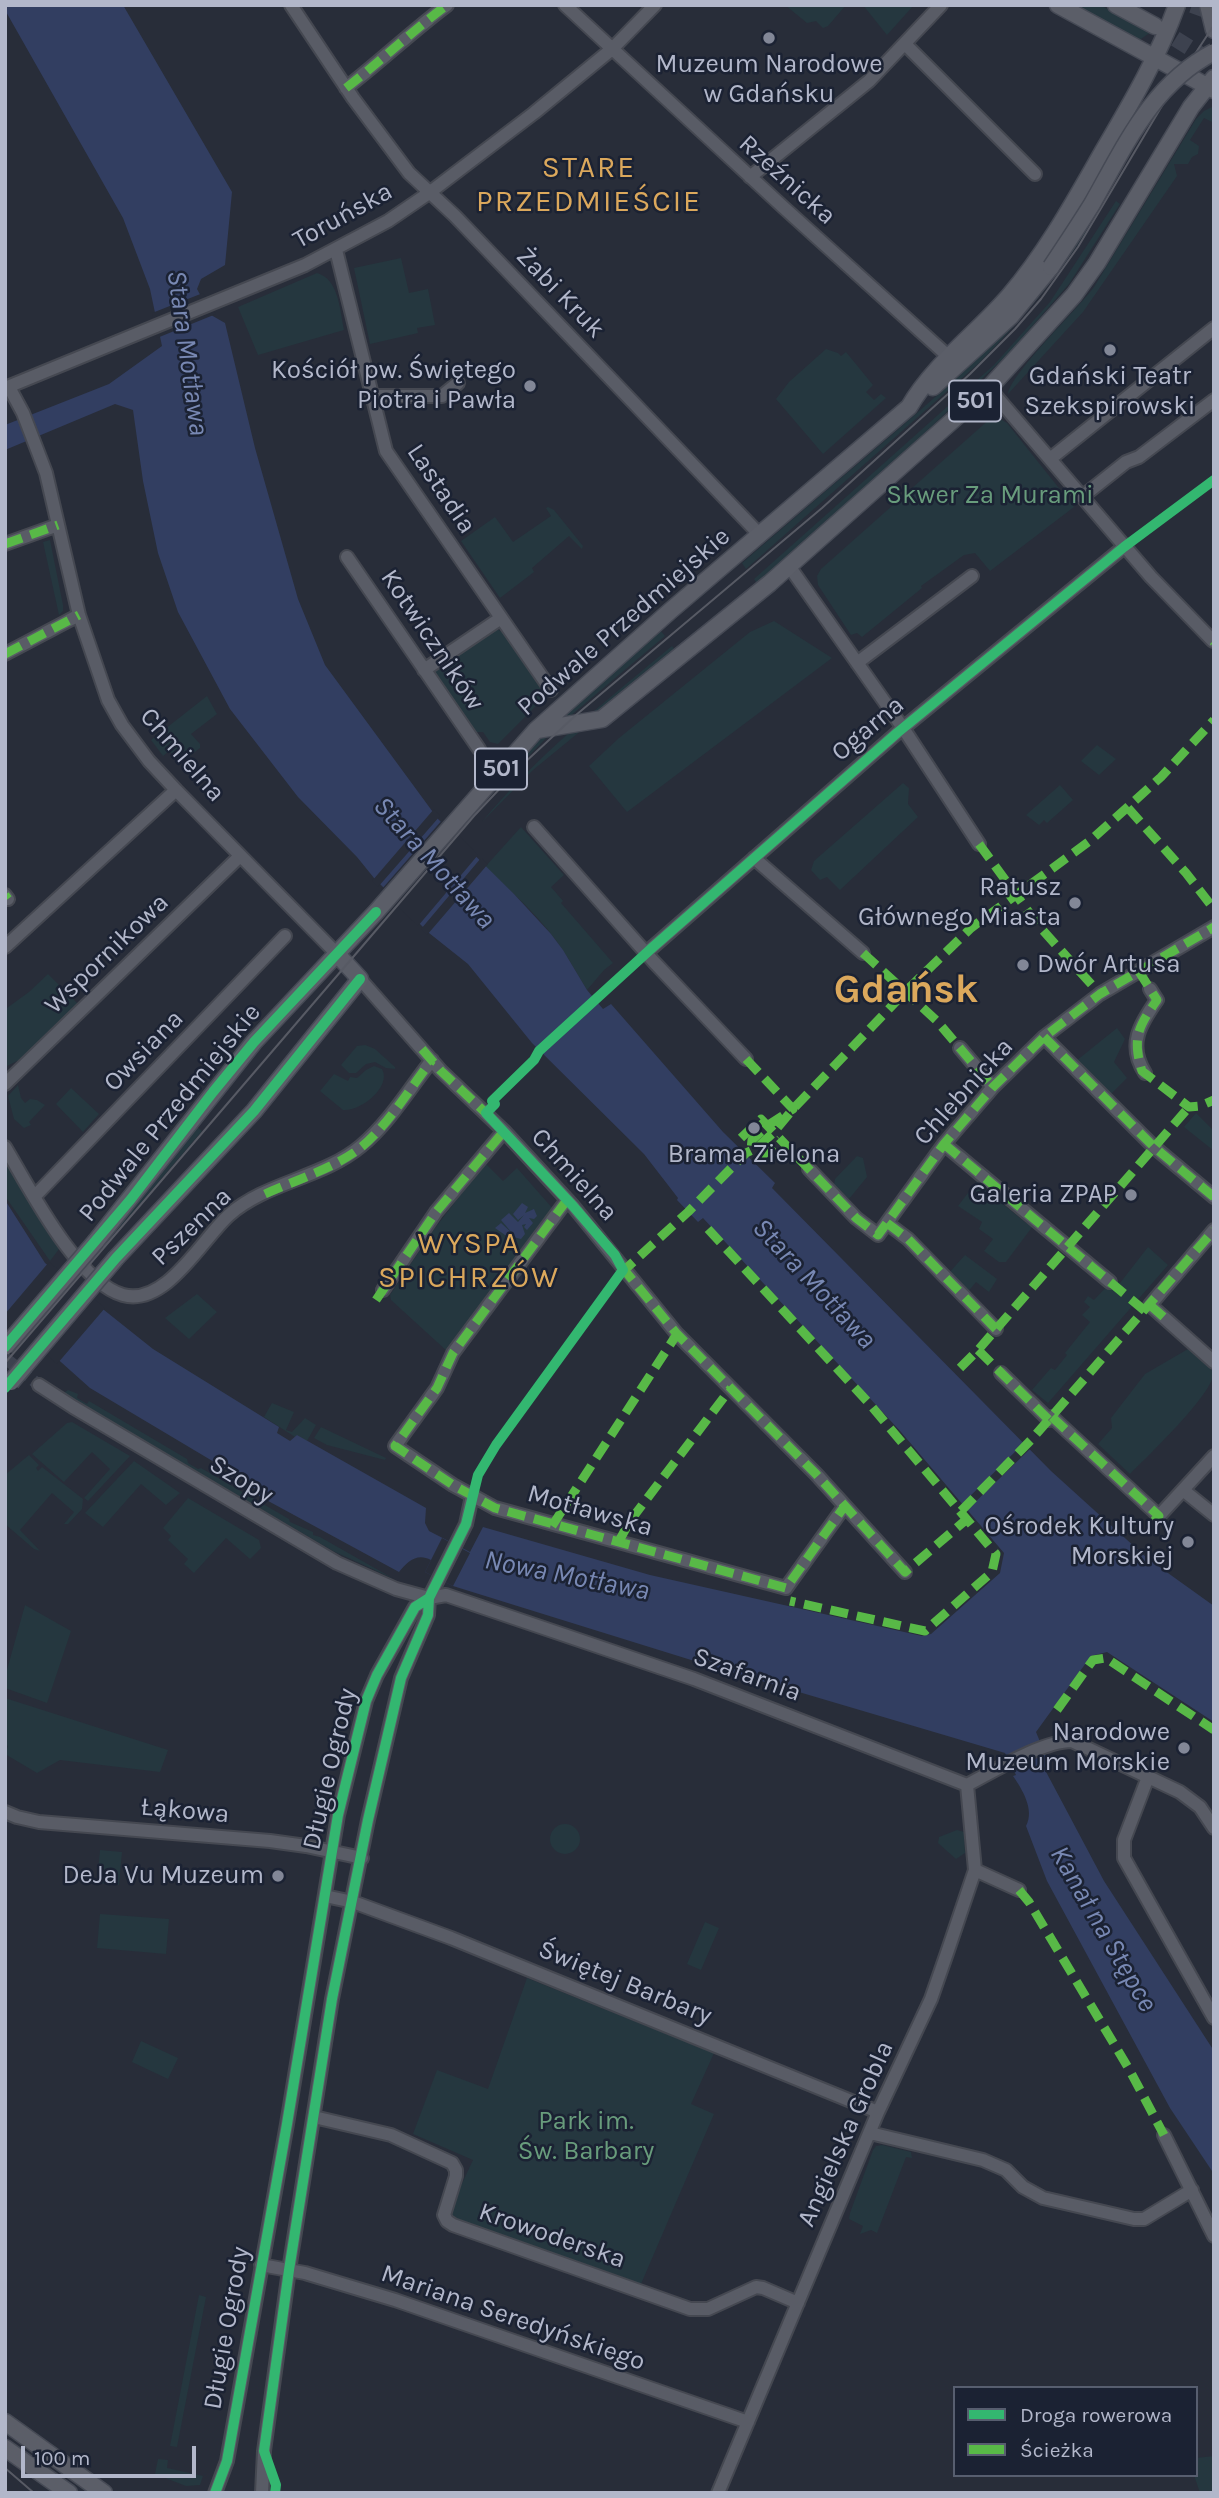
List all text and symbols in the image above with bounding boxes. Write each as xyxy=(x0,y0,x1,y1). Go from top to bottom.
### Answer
marker: Muzeum Narodowe w Gdańsku xyxy=(761,30,777,46)
place label: Muzeum Narodowe w Gdańsku xyxy=(655,49,883,110)
street label: Rzeźnicka xyxy=(732,128,842,232)
district label: STARE PRZEDMIEŚCIE xyxy=(478,150,700,220)
street label: Toruńska xyxy=(288,176,398,256)
street label: Żabi Kruk xyxy=(509,241,611,345)
water label: Stara Motława xyxy=(159,268,215,438)
marker: Gdański Teatr Szekspirowski xyxy=(1102,342,1118,358)
place label: Kościół pw. Świętego Piotra i Pawła xyxy=(271,355,516,416)
place label: Gdański Teatr Szekspirowski xyxy=(1024,361,1196,422)
marker: Kościół pw. Świętego Piotra i Pawła xyxy=(522,378,538,394)
road number: 501 xyxy=(949,380,1001,422)
street label: Lastadia xyxy=(400,438,482,540)
park label: Skwer Za Murami xyxy=(886,480,1094,512)
street label: Podwale Przedmiejskie xyxy=(511,521,737,723)
street label: Kotwiczników xyxy=(373,564,491,716)
street label: Ogarna xyxy=(825,690,911,768)
street label: Chmielna xyxy=(133,702,231,808)
road number: 501 xyxy=(475,748,527,790)
water label: Stara Motława xyxy=(366,790,502,936)
place label: Ratusz Głównego Miasta xyxy=(858,872,1061,934)
street label: Wspornikowa xyxy=(39,887,175,1021)
marker: Ratusz Głównego Miasta xyxy=(1067,895,1083,911)
place label: Dwór Artusa xyxy=(1037,949,1181,981)
marker: Dwór Artusa xyxy=(1015,957,1031,973)
district label: Gdańsk xyxy=(834,967,978,1015)
street label: Podwale Przedmiejskie xyxy=(72,998,268,1228)
street label: Owsiana xyxy=(98,1004,190,1098)
street label: Chlebnicka xyxy=(908,1032,1020,1152)
marker: Brama Zielona xyxy=(746,1120,762,1136)
street label: Chmielna xyxy=(524,1122,624,1228)
place label: Brama Zielona xyxy=(668,1139,840,1171)
place label: Galeria ZPAP xyxy=(970,1179,1117,1211)
street label: Pszenna xyxy=(145,1181,239,1273)
marker: Galeria ZPAP xyxy=(1123,1187,1139,1203)
water label: Stara Motława xyxy=(745,1212,883,1356)
district label: WYSPA SPICHRZÓW xyxy=(379,1226,559,1296)
street label: Szopy xyxy=(203,1449,279,1511)
street label: Motławska xyxy=(524,1478,656,1544)
place label: Ośrodek Kultury Morskiej xyxy=(985,1511,1174,1572)
marker: Ośrodek Kultury Morskiej xyxy=(1180,1534,1196,1550)
water label: Nowa Motława xyxy=(482,1544,652,1608)
street label: Szafarnia xyxy=(689,1641,805,1709)
street label: Długie Ogrody xyxy=(296,1685,364,1853)
place label: Narodowe Muzeum Morskie xyxy=(965,1717,1170,1778)
marker: Narodowe Muzeum Morskie xyxy=(1176,1740,1192,1756)
street label: Łąkowa xyxy=(140,1792,230,1830)
water label: Kanał na Stępce xyxy=(1042,1840,1164,2018)
place label: DeJa Vu Muzeum xyxy=(62,1860,264,1892)
marker: DeJa Vu Muzeum xyxy=(270,1868,286,1884)
street label: Świętej Barbary xyxy=(534,1934,716,2032)
street label: Angielska Grobla xyxy=(791,2036,901,2232)
park label: Park im. Św. Barbary xyxy=(518,2106,654,2168)
street label: Krowoderska xyxy=(474,2196,630,2276)
street label: Długie Ogrody xyxy=(197,2244,257,2412)
street label: Mariana Seredyńskiego xyxy=(377,2258,649,2378)
legend xyxy=(953,2386,1198,2477)
text: Droga rowerowa xyxy=(1020,2403,1172,2427)
scale bar xyxy=(24,2432,200,2476)
text: Ścieżka xyxy=(1020,2438,1094,2462)
text: 100 m xyxy=(34,2446,91,2470)

